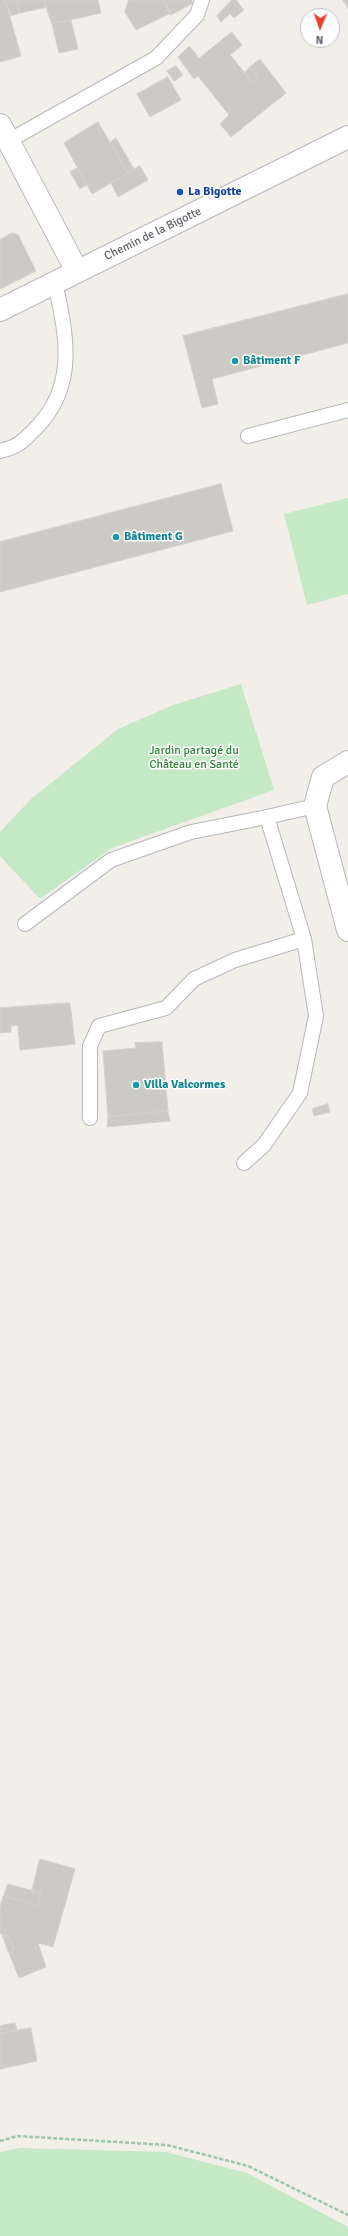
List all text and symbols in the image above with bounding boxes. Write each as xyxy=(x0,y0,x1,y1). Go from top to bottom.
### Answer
north arrow xyxy=(300,8,340,48)
text: N xyxy=(316,33,324,46)
place label: La Bigotte xyxy=(188,185,242,199)
marker: La Bigotte xyxy=(175,187,185,197)
street label: Chemin de la Bigotte xyxy=(102,204,204,264)
place label: Bâtiment F xyxy=(243,354,300,368)
marker: Bâtiment F xyxy=(230,356,240,366)
place label: Bâtiment G xyxy=(124,530,183,544)
marker: Bâtiment G xyxy=(111,532,121,542)
park label: Jardin partagé du Château en Santé xyxy=(149,744,239,772)
place label: Villa Valcormes xyxy=(144,1078,225,1092)
marker: Villa Valcormes xyxy=(131,1080,141,1090)

